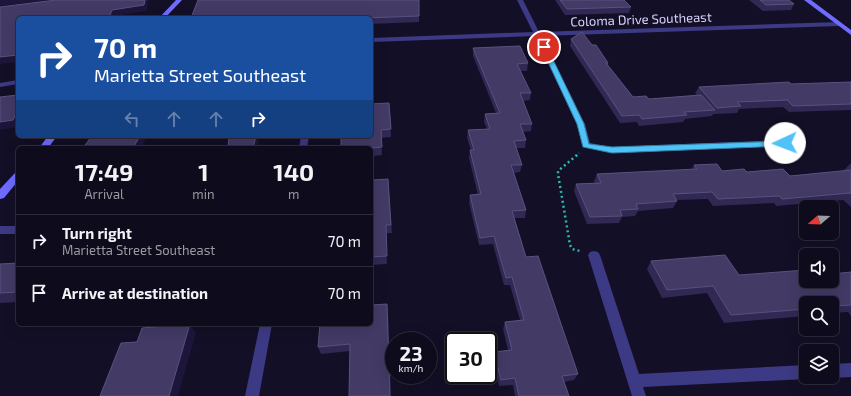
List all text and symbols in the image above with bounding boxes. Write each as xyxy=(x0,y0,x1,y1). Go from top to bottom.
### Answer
street label: Coloma Drive Southeast xyxy=(570,9,712,29)
text: 70 m xyxy=(94,30,157,64)
pin xyxy=(527,30,561,64)
icon: right xyxy=(28,32,80,84)
icon: arrive xyxy=(533,36,555,58)
text: Marietta Street Southeast xyxy=(94,64,306,86)
icon: left xyxy=(121,108,143,130)
icon: ahead xyxy=(163,108,185,130)
icon: ahead xyxy=(205,108,227,130)
icon: right xyxy=(247,108,269,130)
position arrow xyxy=(764,122,806,164)
text: 17:49 xyxy=(75,157,133,186)
text: 1 xyxy=(198,157,209,186)
text: 140 xyxy=(273,157,314,186)
text: Arrival xyxy=(84,186,124,202)
text: min xyxy=(192,186,214,202)
text: m xyxy=(288,186,299,202)
north arrow xyxy=(799,200,839,240)
map controls xyxy=(799,200,839,384)
text: Turn right xyxy=(62,224,132,242)
icon: right xyxy=(28,230,50,252)
text: 70 m xyxy=(328,232,361,250)
text: Marietta Street Southeast xyxy=(62,242,215,258)
button: sound xyxy=(799,248,839,288)
icon: arrive xyxy=(28,282,50,304)
text: Arrive at destination xyxy=(62,284,208,302)
text: 70 m xyxy=(328,284,361,302)
button: search xyxy=(799,296,839,336)
speed limit sign: 30 xyxy=(445,332,497,384)
text: 23 xyxy=(400,341,422,365)
button: layers xyxy=(799,344,839,384)
text: km/h xyxy=(399,362,423,374)

